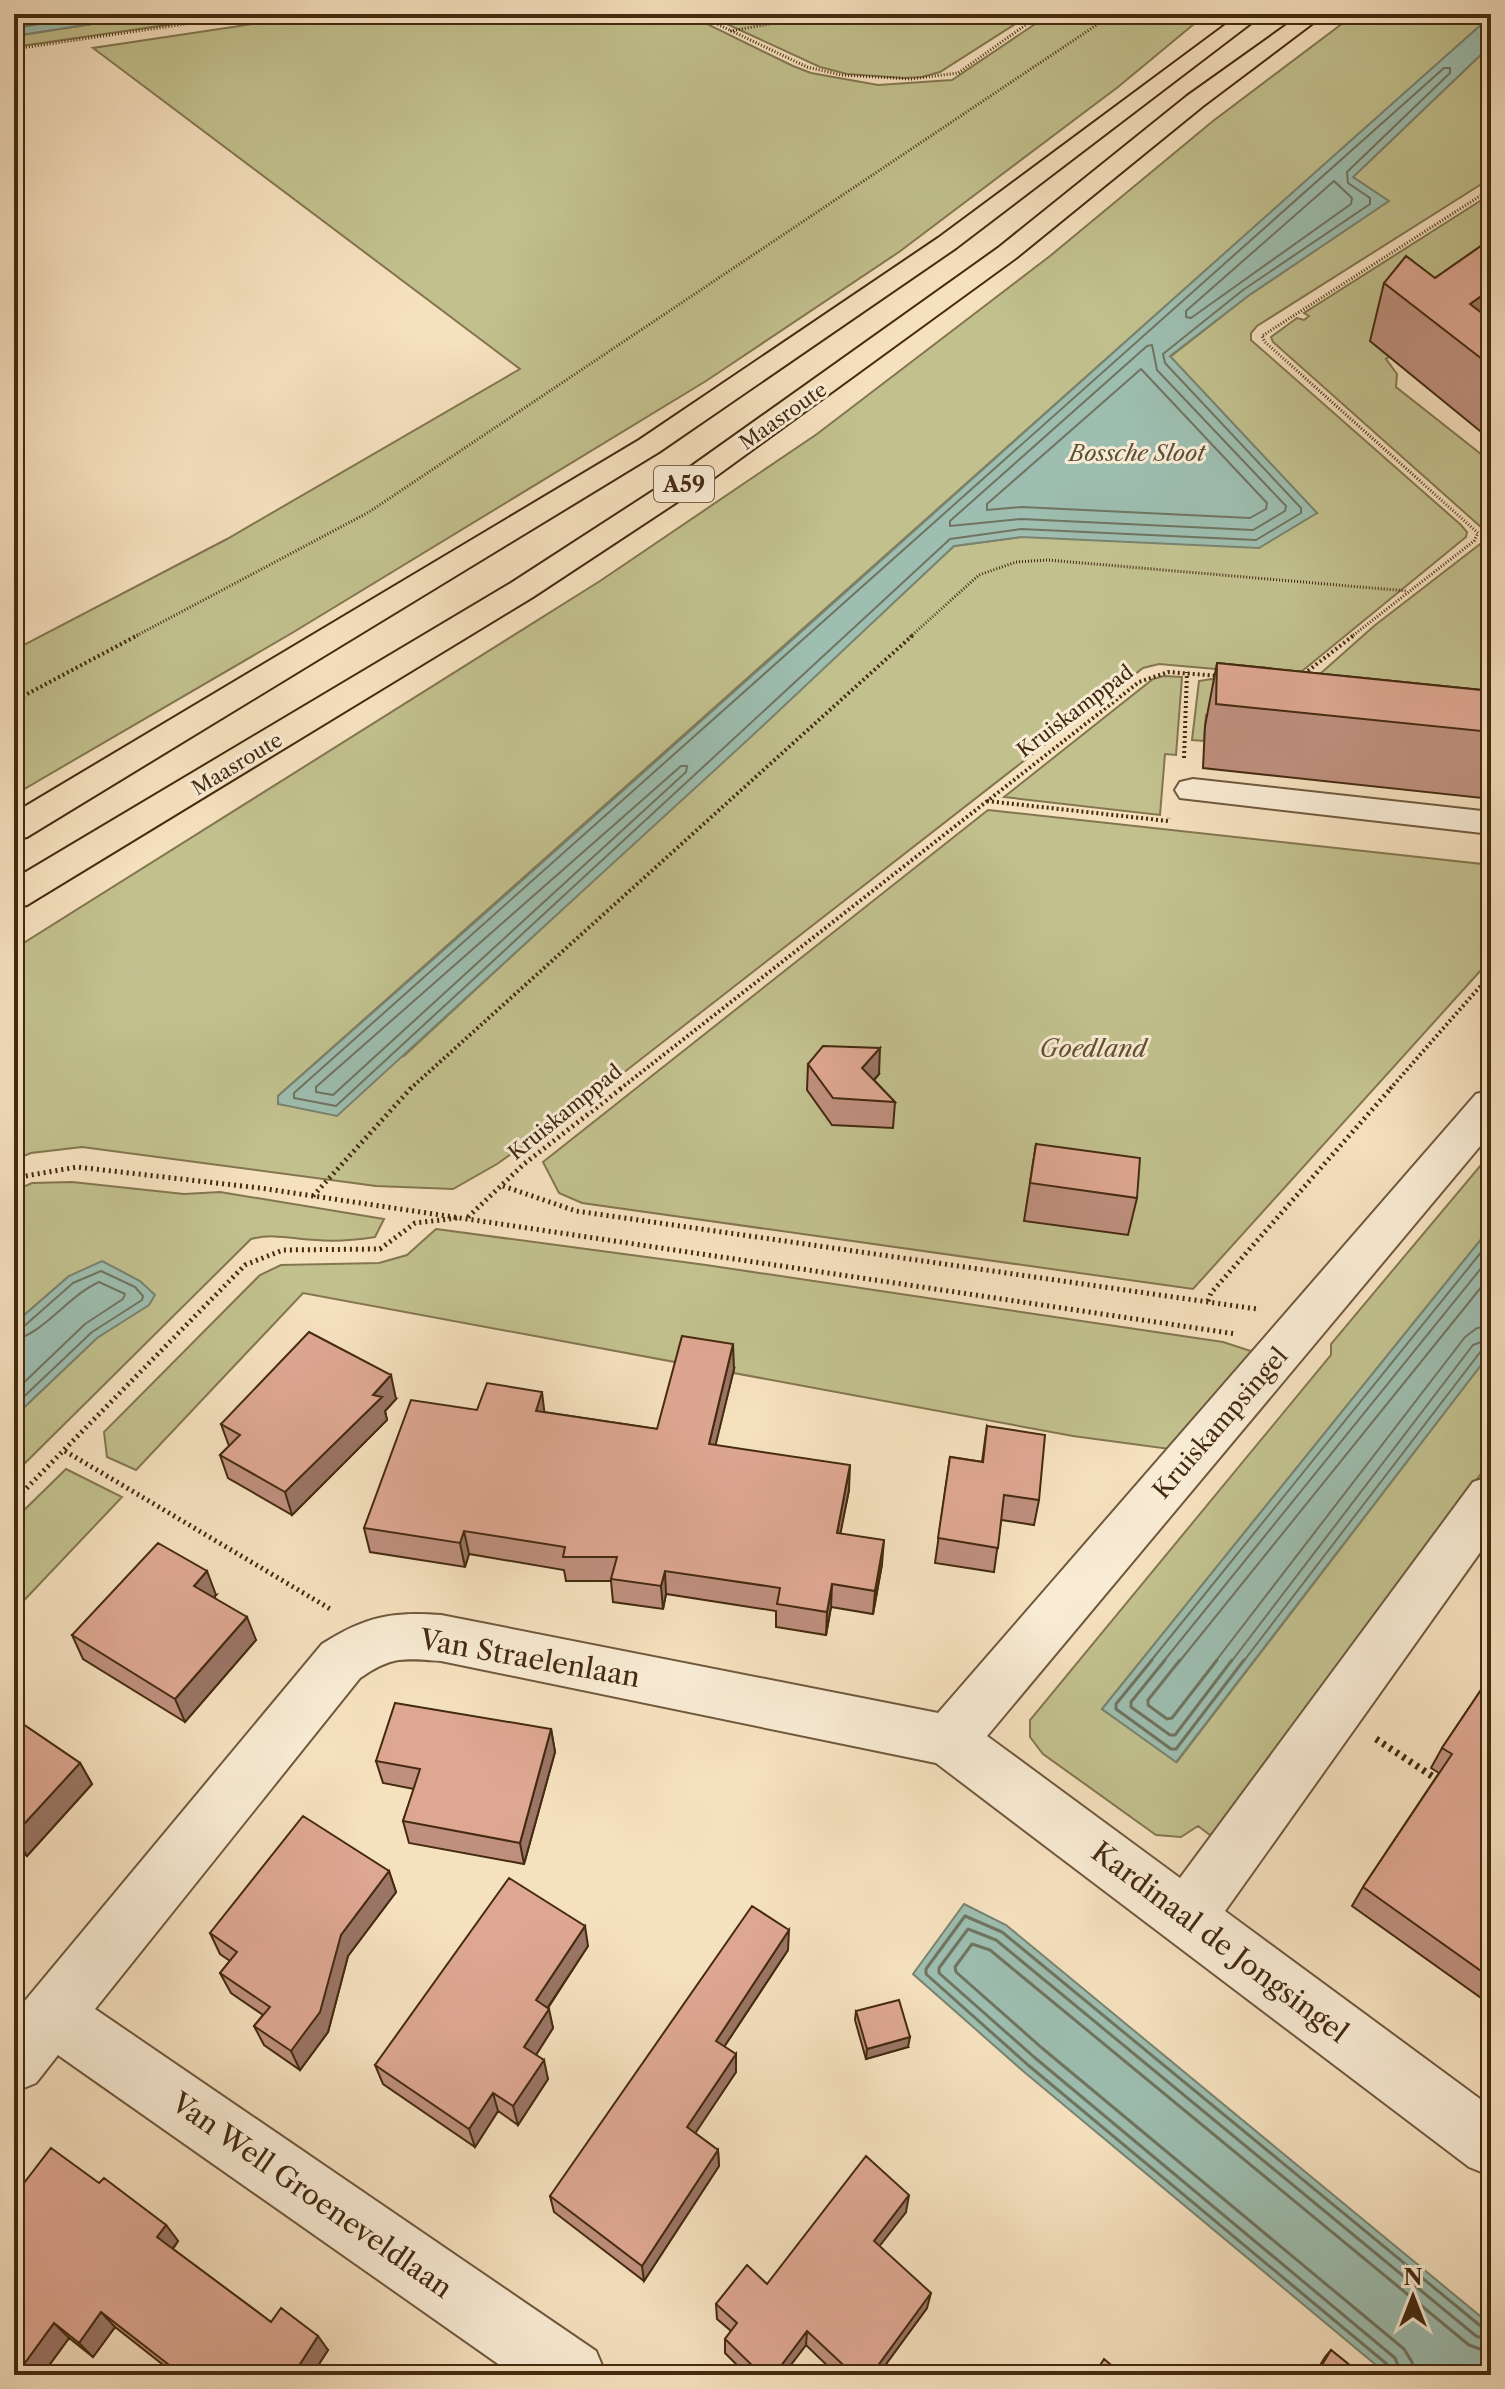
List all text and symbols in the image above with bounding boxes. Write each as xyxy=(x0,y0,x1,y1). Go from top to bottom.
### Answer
street label: Maasroute xyxy=(735,377,831,455)
water label: Bossche Sloot xyxy=(1067,440,1206,467)
road number: A59 xyxy=(654,466,714,502)
street label: Kruiskamppad xyxy=(1012,660,1138,762)
street label: Maasroute xyxy=(188,728,286,800)
park label: Goedland xyxy=(1040,1034,1149,1063)
street label: Kruiskamppad xyxy=(504,1059,626,1165)
street label: Kruiskampsingel xyxy=(1147,1342,1293,1504)
street label: Van Straelenlaan xyxy=(416,1622,643,1694)
street label: Kardinaal de Jongsingel xyxy=(1085,1834,1355,2050)
street label: Van Well Groeneveldlaan xyxy=(164,2085,459,2305)
north arrow xyxy=(1373,2257,1453,2337)
text: N xyxy=(1403,2264,1423,2291)

